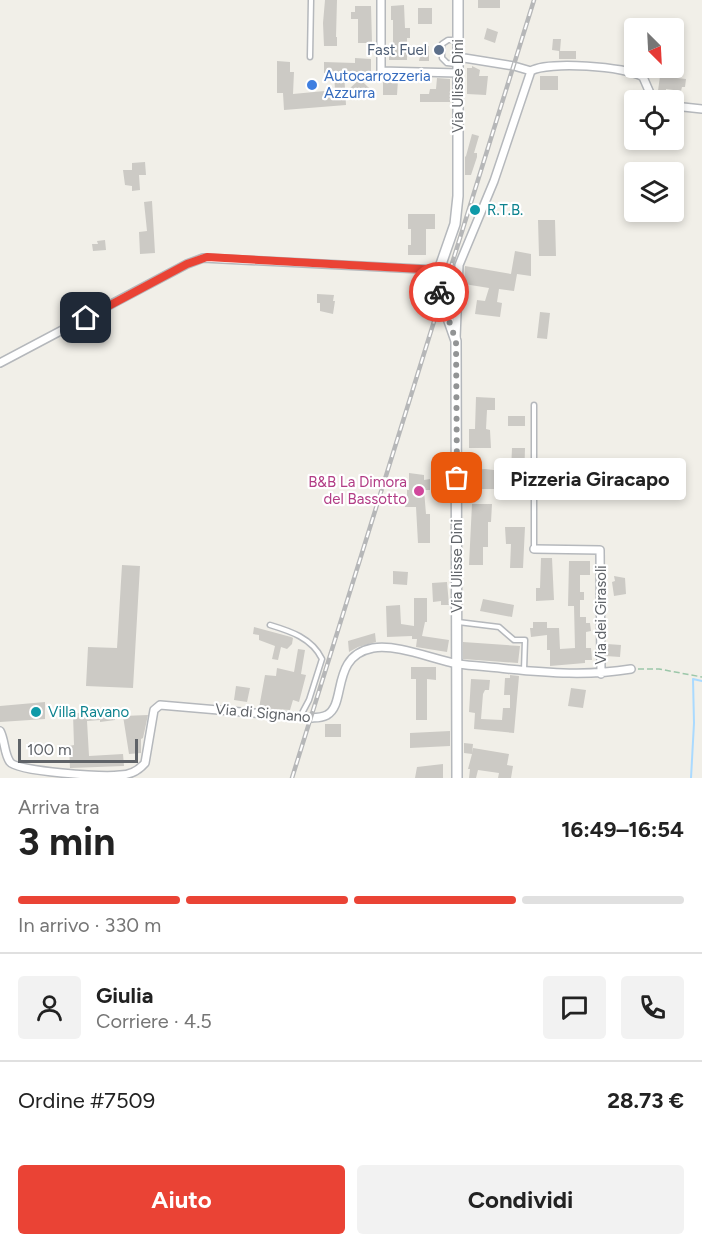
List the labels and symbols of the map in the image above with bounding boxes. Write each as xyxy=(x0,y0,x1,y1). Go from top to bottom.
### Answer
north arrow xyxy=(624,18,684,78)
street label: Via Ulisse Dini xyxy=(449,39,467,133)
place label: Fast Fuel xyxy=(367,41,427,59)
marker: Fast Fuel xyxy=(432,43,446,57)
place label: Autocarrozzeria Azzurra xyxy=(324,67,431,102)
marker: Autocarrozzeria Azzurra xyxy=(305,78,319,92)
place label: R.T.B. xyxy=(487,201,523,219)
marker: R.T.B. xyxy=(468,203,482,217)
courier xyxy=(409,262,469,322)
pin xyxy=(60,292,111,343)
pin xyxy=(431,452,482,503)
callout: Pizzeria Giracapo xyxy=(493,457,685,499)
place label: B&B La Dimora del Bassotto xyxy=(308,473,407,508)
marker: B&B La Dimora del Bassotto xyxy=(412,484,426,498)
street label: Via Ulisse Dini xyxy=(448,519,466,613)
street label: Via dei Girasoli xyxy=(592,565,610,665)
street label: Via di Signano xyxy=(214,700,312,726)
place label: Villa Ravano xyxy=(48,703,129,721)
marker: Villa Ravano xyxy=(29,705,43,719)
scale bar xyxy=(18,736,138,764)

